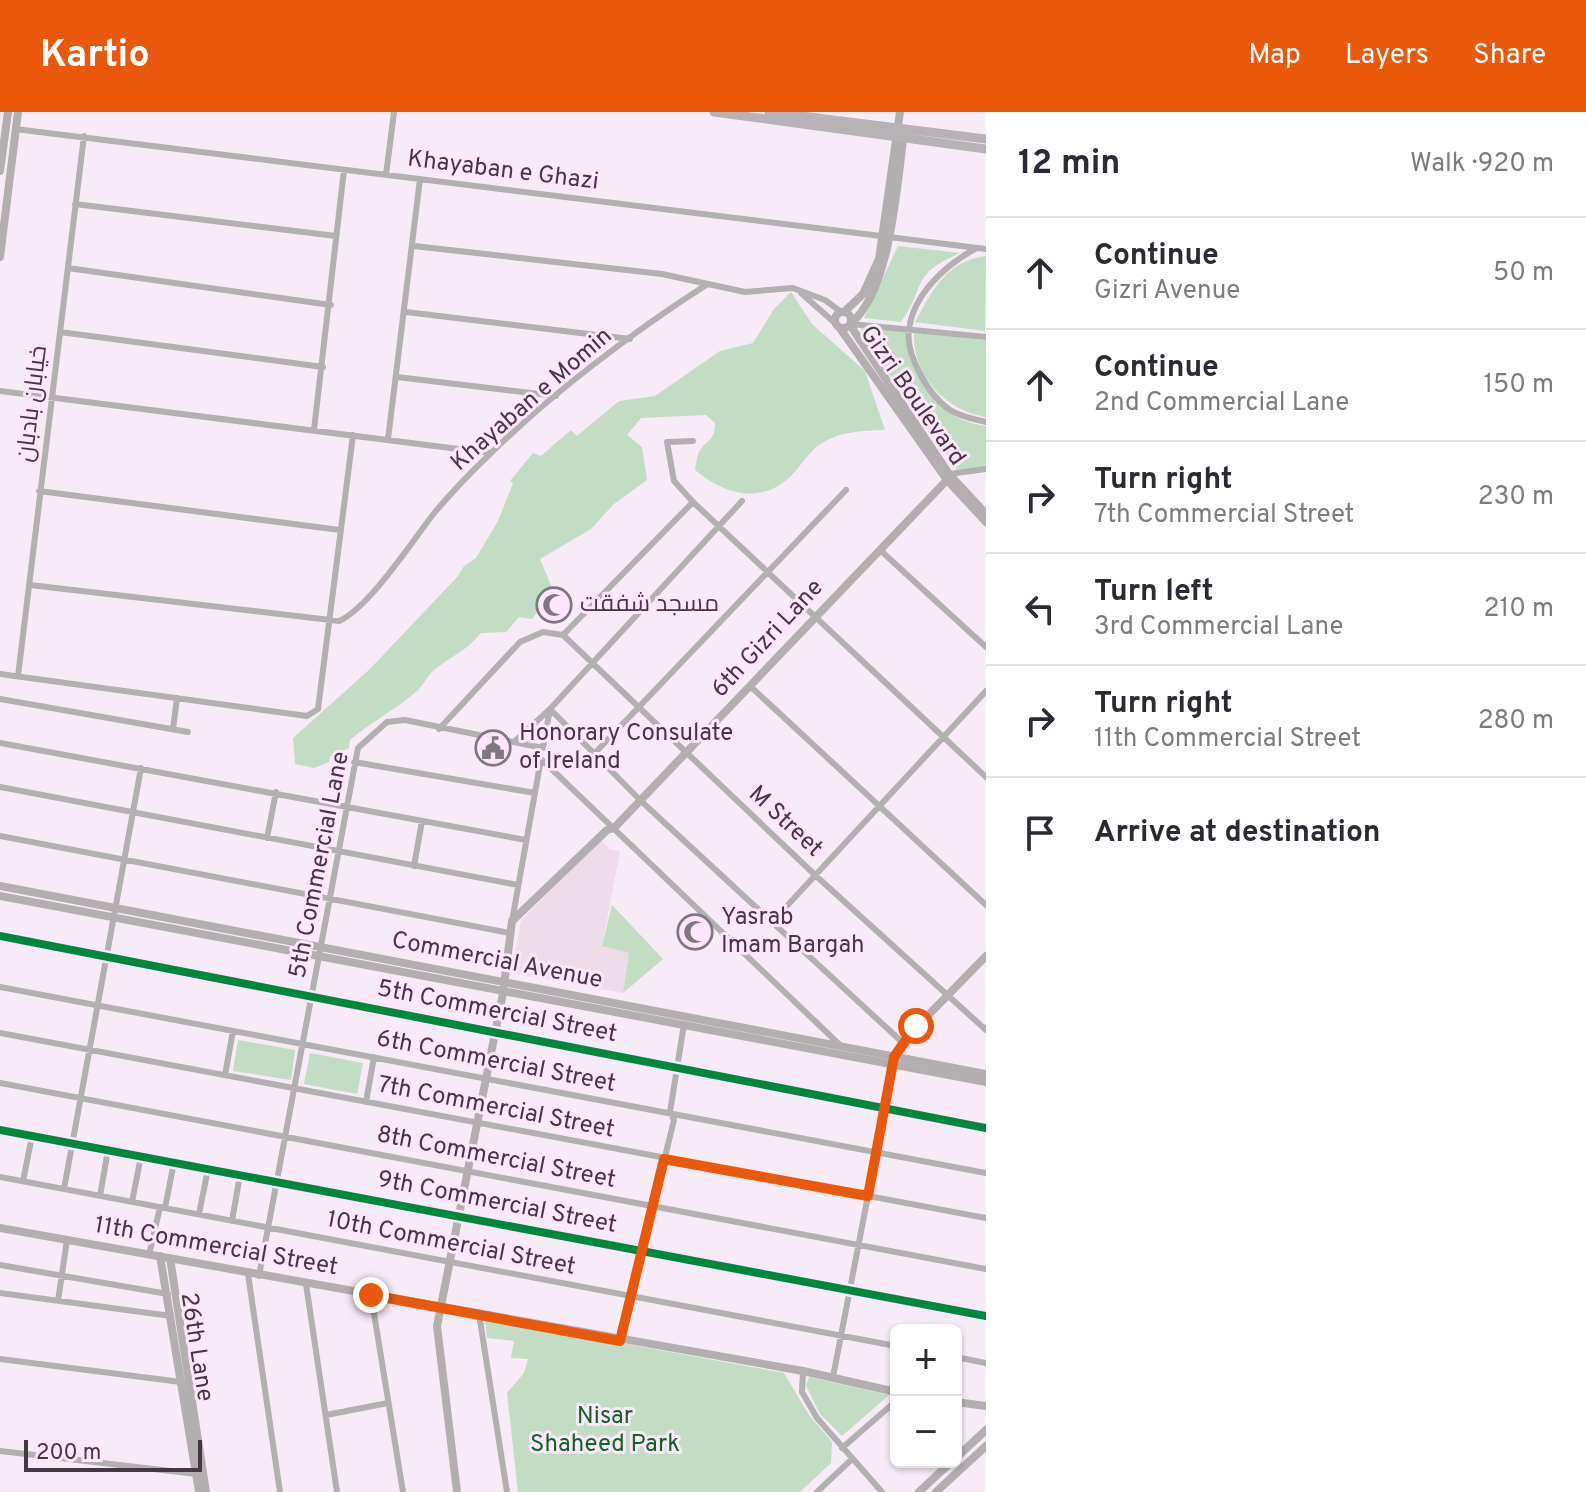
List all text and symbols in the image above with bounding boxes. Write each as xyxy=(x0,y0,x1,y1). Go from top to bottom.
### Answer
text: Kartio xyxy=(40,32,150,81)
text: Map xyxy=(1248,38,1301,74)
text: Layers xyxy=(1345,38,1429,74)
text: Share xyxy=(1473,38,1546,74)
text: 12 min xyxy=(1018,143,1120,186)
street label: Khayaban e Ghazi xyxy=(406,144,600,198)
text: Walk · 920 m xyxy=(1410,148,1554,181)
text: Continue xyxy=(1094,238,1219,275)
icon: ahead xyxy=(1018,251,1062,295)
text: 50 m xyxy=(1493,257,1554,290)
text: Gizri Avenue xyxy=(1094,275,1240,308)
street label: Gizri Boulevard xyxy=(853,320,971,472)
street label: Khayaban e Momin xyxy=(445,322,619,478)
street label: خیابان بادبان xyxy=(11,344,55,464)
text: Continue xyxy=(1094,350,1219,387)
icon: ahead xyxy=(1018,363,1062,407)
text: 150 m xyxy=(1483,369,1554,402)
text: 2nd Commercial Lane xyxy=(1094,387,1349,420)
text: Turn right xyxy=(1094,462,1232,499)
icon: right xyxy=(1018,475,1062,519)
text: 230 m xyxy=(1478,481,1554,514)
text: 7th Commercial Street xyxy=(1094,499,1354,532)
street label: 6th Gizri Lane xyxy=(706,574,830,704)
text: Turn left xyxy=(1094,574,1214,611)
mosque icon: مسجد شفقت xyxy=(535,586,573,624)
icon: left xyxy=(1018,587,1062,631)
place label: مسجد شفقت xyxy=(580,590,719,620)
text: 210 m xyxy=(1484,593,1554,626)
text: 3rd Commercial Lane xyxy=(1094,611,1343,644)
text: Turn right xyxy=(1094,686,1232,723)
icon: right xyxy=(1018,699,1062,743)
text: 280 m xyxy=(1478,705,1554,738)
place label: Honorary Consulate of Ireland xyxy=(519,719,733,777)
text: 11th Commercial Street xyxy=(1094,723,1361,756)
public building icon: Honorary Consulate of Ireland xyxy=(474,729,512,767)
street label: 5th Commercial Lane xyxy=(283,749,357,981)
street label: M Street xyxy=(741,780,829,864)
icon: arrive xyxy=(1018,811,1062,855)
text: Arrive at destination xyxy=(1094,815,1380,852)
place label: Yasrab Imam Bargah xyxy=(721,903,865,961)
mosque icon: Yasrab Imam Bargah xyxy=(676,913,714,951)
street label: Commercial Avenue xyxy=(389,926,605,996)
street label: 5th Commercial Street xyxy=(375,974,619,1050)
route start xyxy=(898,1008,934,1044)
street label: 6th Commercial Street xyxy=(374,1024,618,1100)
street label: 7th Commercial Street xyxy=(375,1070,617,1146)
street label: 8th Commercial Street xyxy=(374,1120,618,1196)
street label: 9th Commercial Street xyxy=(375,1165,619,1241)
street label: 10th Commercial Street xyxy=(324,1205,578,1283)
street label: 11th Commercial Street xyxy=(92,1211,340,1283)
route end xyxy=(353,1277,389,1313)
street label: 26th Lane xyxy=(173,1290,219,1404)
map controls xyxy=(890,1324,962,1468)
button: + xyxy=(890,1324,962,1396)
button: − xyxy=(890,1396,962,1468)
park label: Nisar Shaheed Park xyxy=(530,1402,680,1460)
scale bar xyxy=(24,1436,202,1472)
text: 200 m xyxy=(36,1440,101,1467)

